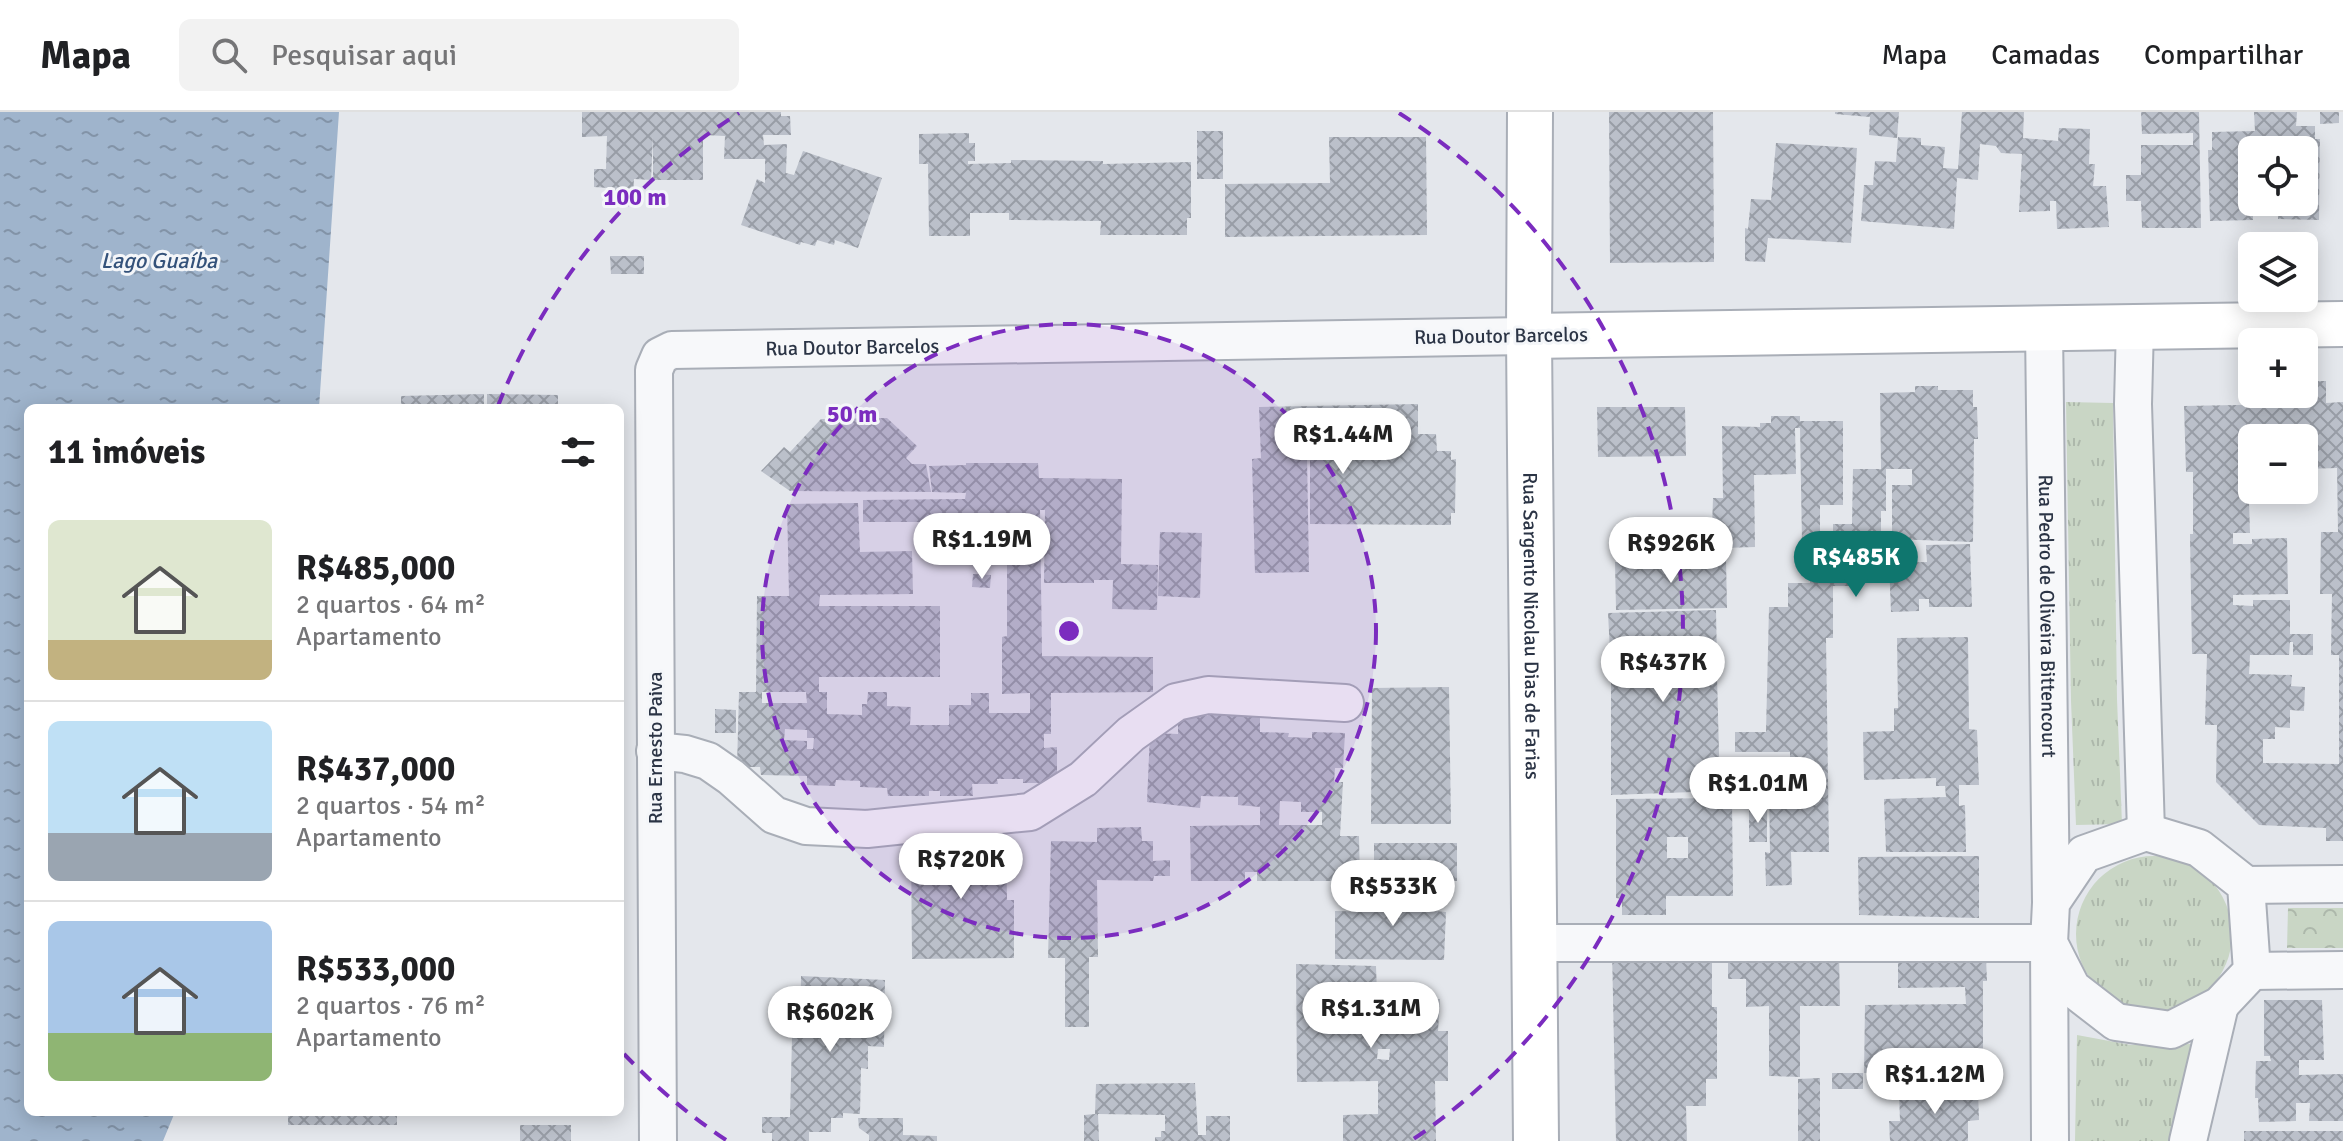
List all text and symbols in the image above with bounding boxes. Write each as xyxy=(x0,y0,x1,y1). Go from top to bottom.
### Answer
search box xyxy=(179,19,739,91)
text: Mapa xyxy=(40,32,131,79)
icon: search xyxy=(207,33,251,77)
text: Pesquisar aqui xyxy=(271,37,457,74)
text: Mapa xyxy=(1881,38,1947,72)
text: Camadas xyxy=(1991,38,2100,72)
text: Compartilhar xyxy=(2144,38,2303,72)
map controls xyxy=(2238,136,2318,504)
button: locate xyxy=(2238,136,2318,216)
text: 100 m xyxy=(603,182,667,212)
button: layers xyxy=(2238,232,2318,312)
water label: Lago Guaíba xyxy=(101,247,218,274)
street label: Rua Doutor Barcelos xyxy=(1414,322,1588,350)
button: + xyxy=(2238,328,2318,408)
street label: Rua Doutor Barcelos xyxy=(765,333,940,361)
text: 50 m xyxy=(827,399,877,429)
pin: R$1.44M xyxy=(1269,408,1417,476)
text: R$1.44M xyxy=(1292,418,1394,450)
button: − xyxy=(2238,424,2318,504)
icon: filters xyxy=(556,430,600,474)
text: 11 imóveis xyxy=(48,431,205,473)
street label: Rua Sargento Nicolau Dias de Farias xyxy=(1518,472,1545,780)
street label: Rua Pedro de Oliveira Bittencourt xyxy=(2033,474,2062,758)
pin: R$1.19M xyxy=(908,513,1056,581)
pin: R$926K xyxy=(1606,517,1736,585)
text: R$1.19M xyxy=(931,523,1033,555)
text: R$926K xyxy=(1627,527,1715,559)
pin: R$485K xyxy=(1791,531,1921,599)
text: R$485K xyxy=(1812,541,1900,573)
text: R$485,000 xyxy=(296,547,455,589)
icon: home xyxy=(112,552,208,648)
text: 2 quartos · 64 m² xyxy=(296,589,486,621)
centre of rings xyxy=(1055,617,1083,645)
text: Apartamento xyxy=(296,621,442,653)
pin: R$437K xyxy=(1598,636,1728,704)
text: R$437K xyxy=(1619,646,1707,678)
street label: Rua Ernesto Paiva xyxy=(643,672,668,824)
text: R$437,000 xyxy=(296,748,455,790)
icon: home xyxy=(112,753,208,849)
pin: R$1.01M xyxy=(1684,757,1832,825)
text: R$1.01M xyxy=(1707,767,1809,799)
text: 2 quartos · 54 m² xyxy=(296,790,486,822)
text: Apartamento xyxy=(296,822,442,854)
pin: R$720K xyxy=(896,833,1026,901)
text: R$720K xyxy=(917,843,1005,875)
pin: R$533K xyxy=(1328,860,1458,928)
text: R$533K xyxy=(1349,870,1437,902)
text: R$533,000 xyxy=(296,948,455,990)
icon: home xyxy=(112,953,208,1049)
pin: R$1.31M xyxy=(1297,982,1445,1050)
pin: R$602K xyxy=(765,986,895,1054)
text: 2 quartos · 76 m² xyxy=(296,990,486,1022)
text: R$1.31M xyxy=(1320,992,1422,1024)
text: R$602K xyxy=(786,996,874,1028)
text: Apartamento xyxy=(296,1022,442,1054)
pin: R$1.12M xyxy=(1861,1048,2009,1116)
text: R$1.12M xyxy=(1884,1058,1986,1090)

